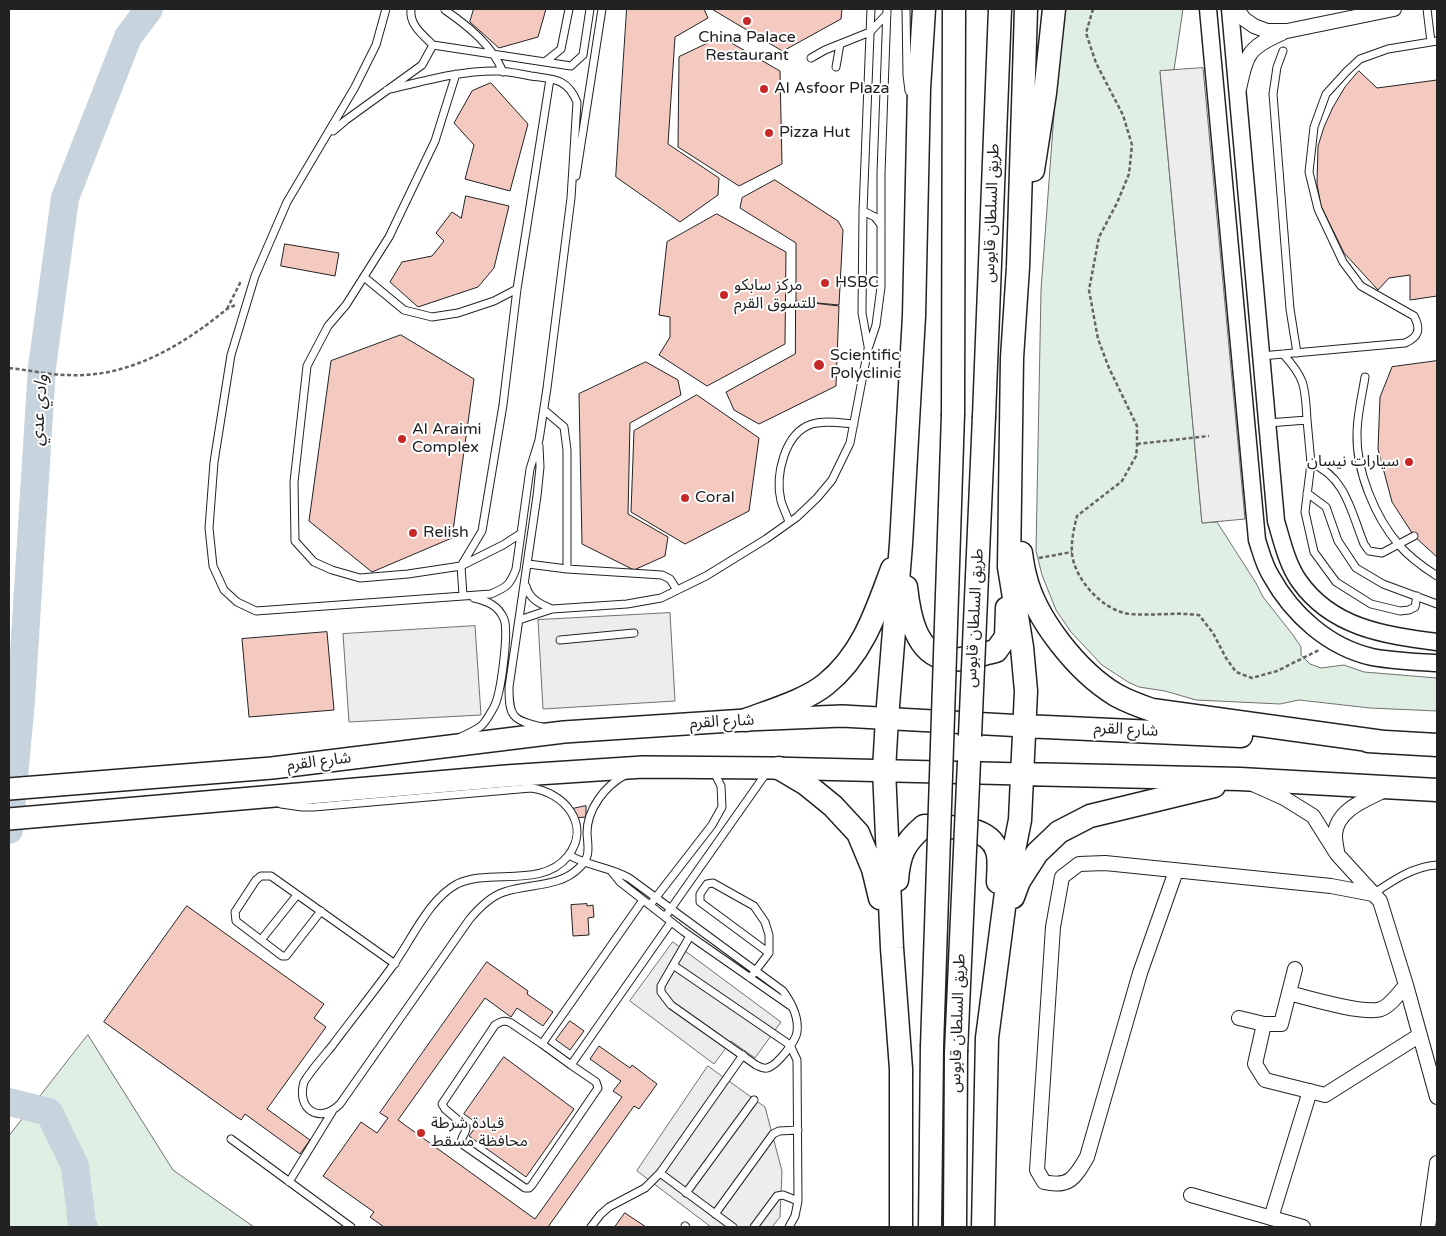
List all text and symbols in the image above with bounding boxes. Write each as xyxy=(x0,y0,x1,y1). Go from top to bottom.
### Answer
marker: China Palace Restaurant xyxy=(741,15,753,27)
place label: China Palace Restaurant xyxy=(698,28,796,66)
place label: Al Asfoor Plaza xyxy=(774,79,890,99)
marker: Al Asfoor Plaza xyxy=(758,83,770,95)
place label: Pizza Hut xyxy=(779,123,850,143)
marker: Pizza Hut xyxy=(763,127,775,139)
street label: طريق السلطان قابوس xyxy=(980,143,1004,283)
place label: HSBC xyxy=(835,273,879,293)
place label: مركز سابكو للتسوق القرم xyxy=(734,276,816,314)
marker: HSBC xyxy=(819,277,831,289)
marker: مركز سابكو للتسوق القرم xyxy=(718,289,730,301)
place label: Scientific Polyclinic xyxy=(830,346,901,384)
marker: Scientific Polyclinic xyxy=(812,358,826,372)
water label: وادي عدي xyxy=(27,374,53,446)
place label: Al Araimi Complex xyxy=(412,420,482,458)
marker: Al Araimi Complex xyxy=(396,433,408,445)
place label: سيارات نيسان xyxy=(1307,452,1399,472)
marker: سيارات نيسان xyxy=(1403,456,1415,468)
place label: Coral xyxy=(695,488,735,508)
marker: Coral xyxy=(679,492,691,504)
place label: Relish xyxy=(423,523,469,543)
marker: Relish xyxy=(407,527,419,539)
street label: طريق السلطان قابوس xyxy=(962,548,988,688)
street label: شارع القرم xyxy=(689,711,755,733)
street label: شارع القرم xyxy=(1093,719,1159,741)
street label: شارع القرم xyxy=(286,749,352,775)
street label: طريق السلطان قابوس xyxy=(946,953,970,1093)
place label: قيادة شرطة محافظة مسقط xyxy=(431,1114,528,1152)
marker: قيادة شرطة محافظة مسقط xyxy=(415,1127,427,1139)

